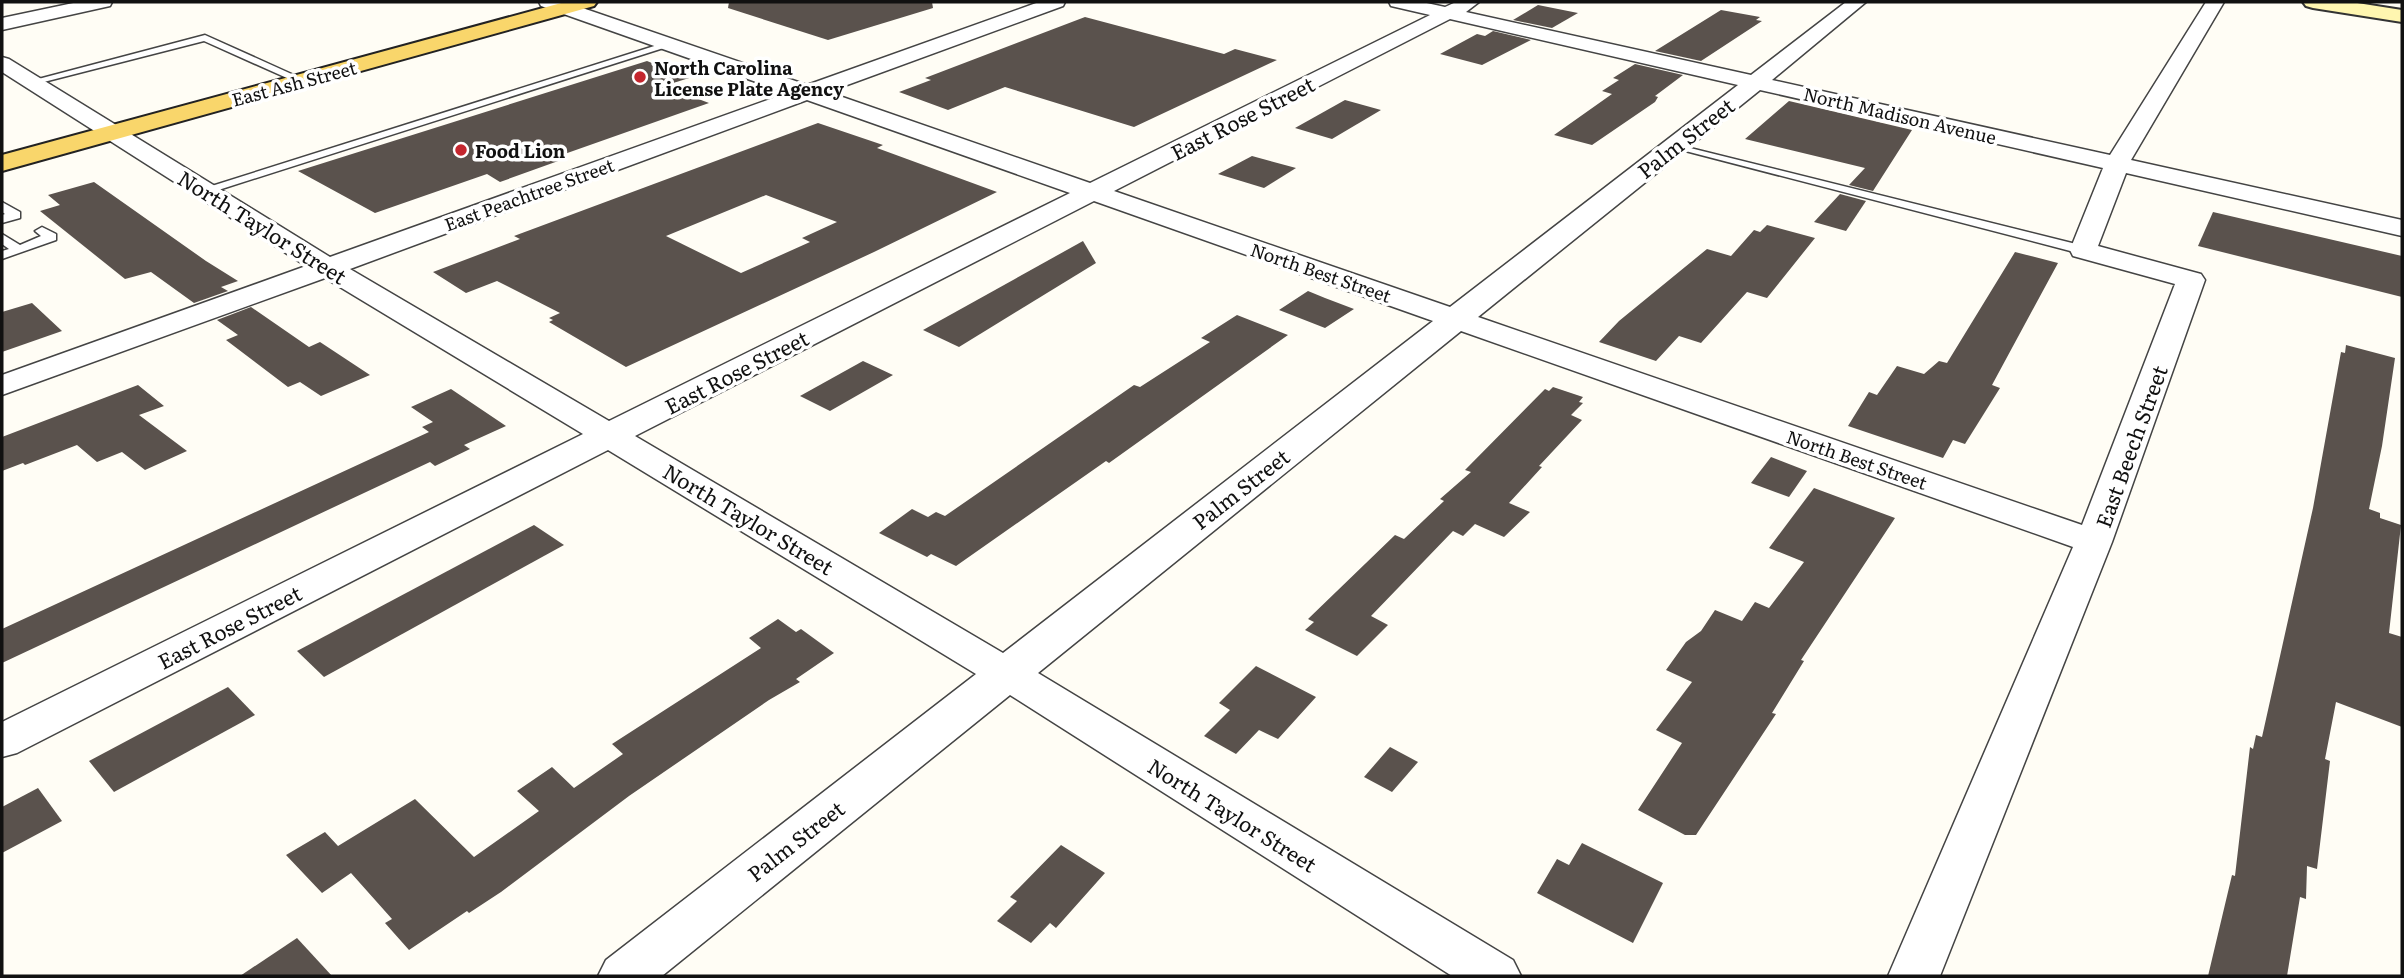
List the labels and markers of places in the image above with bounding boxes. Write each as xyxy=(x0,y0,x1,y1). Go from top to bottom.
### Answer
place label: North Carolina License Plate Agency xyxy=(654,54,844,102)
marker: North Carolina License Plate Agency xyxy=(632,69,648,85)
place label: Food Lion xyxy=(475,137,566,164)
marker: Food Lion xyxy=(453,142,469,158)

